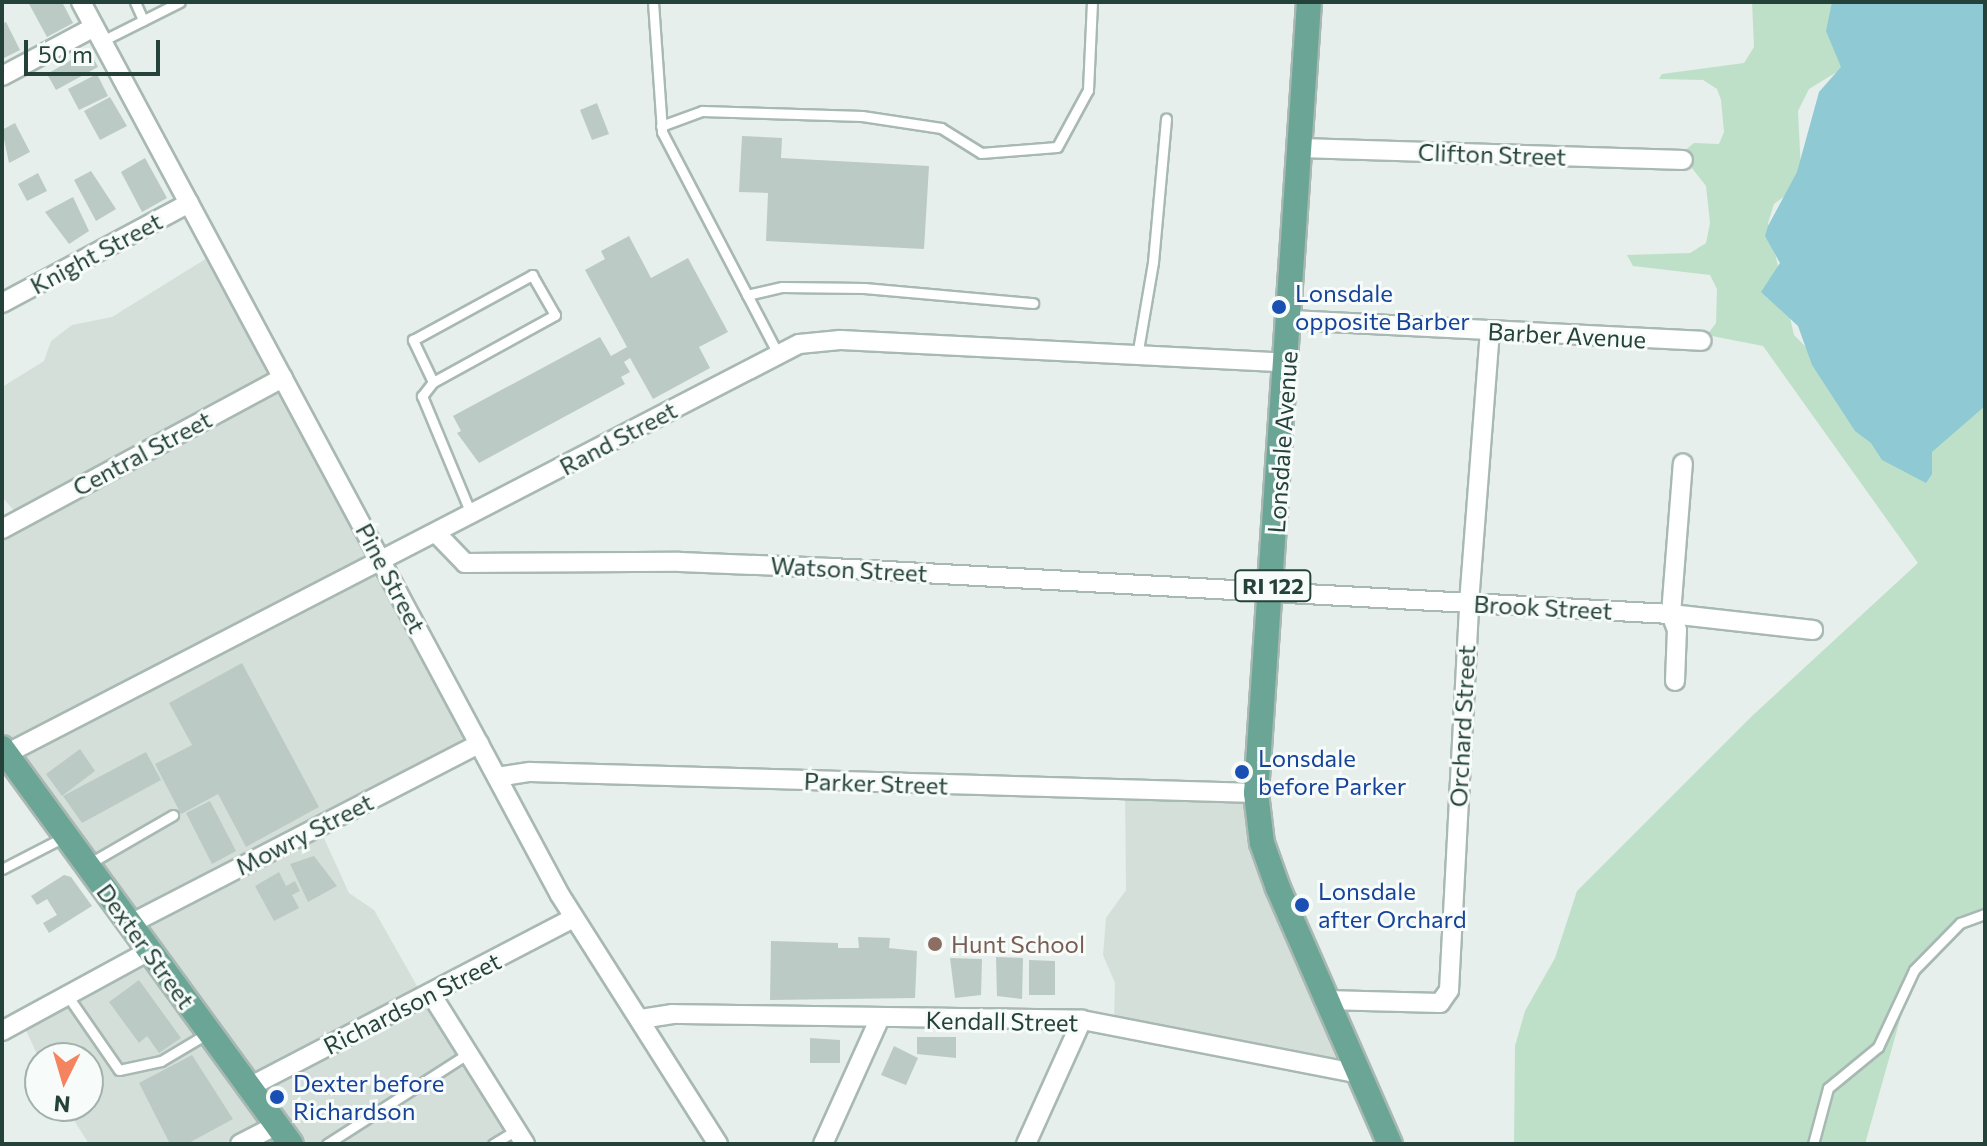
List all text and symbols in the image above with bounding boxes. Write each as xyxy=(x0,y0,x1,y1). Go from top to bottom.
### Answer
scale bar xyxy=(28,24,164,74)
text: 50 m xyxy=(38,39,93,68)
street label: Clifton Street xyxy=(1417,137,1567,171)
street label: Knight Street xyxy=(25,206,167,300)
place label: Lonsdale opposite Barber xyxy=(1295,279,1470,335)
marker: Lonsdale opposite Barber xyxy=(1270,298,1288,316)
street label: Barber Avenue xyxy=(1487,316,1647,354)
street label: Lonsdale Avenue xyxy=(1261,350,1303,534)
street label: Rand Street xyxy=(554,395,682,481)
street label: Central Street xyxy=(68,404,216,502)
street label: Pine Street xyxy=(350,518,432,638)
street label: Watson Street xyxy=(770,551,928,587)
road number: RI 122 xyxy=(1233,568,1313,604)
street label: Brook Street xyxy=(1473,589,1613,625)
street label: Orchard Street xyxy=(1443,644,1481,808)
place label: Lonsdale before Parker xyxy=(1258,744,1406,800)
marker: Lonsdale before Parker xyxy=(1233,763,1251,781)
street label: Parker Street xyxy=(803,766,949,800)
street label: Mowry Street xyxy=(230,787,378,881)
place label: Lonsdale after Orchard xyxy=(1318,877,1467,933)
street label: Dexter Street xyxy=(91,878,201,1014)
marker: Lonsdale after Orchard xyxy=(1293,896,1311,914)
place label: Hunt School xyxy=(951,930,1085,958)
marker: Hunt School xyxy=(926,935,944,953)
street label: Richardson Street xyxy=(319,946,505,1060)
street label: Kendall Street xyxy=(925,1005,1079,1037)
north arrow xyxy=(24,1042,104,1122)
place label: Dexter before Richardson xyxy=(293,1069,444,1125)
marker: Dexter before Richardson xyxy=(268,1088,286,1106)
text: N xyxy=(53,1090,71,1119)

